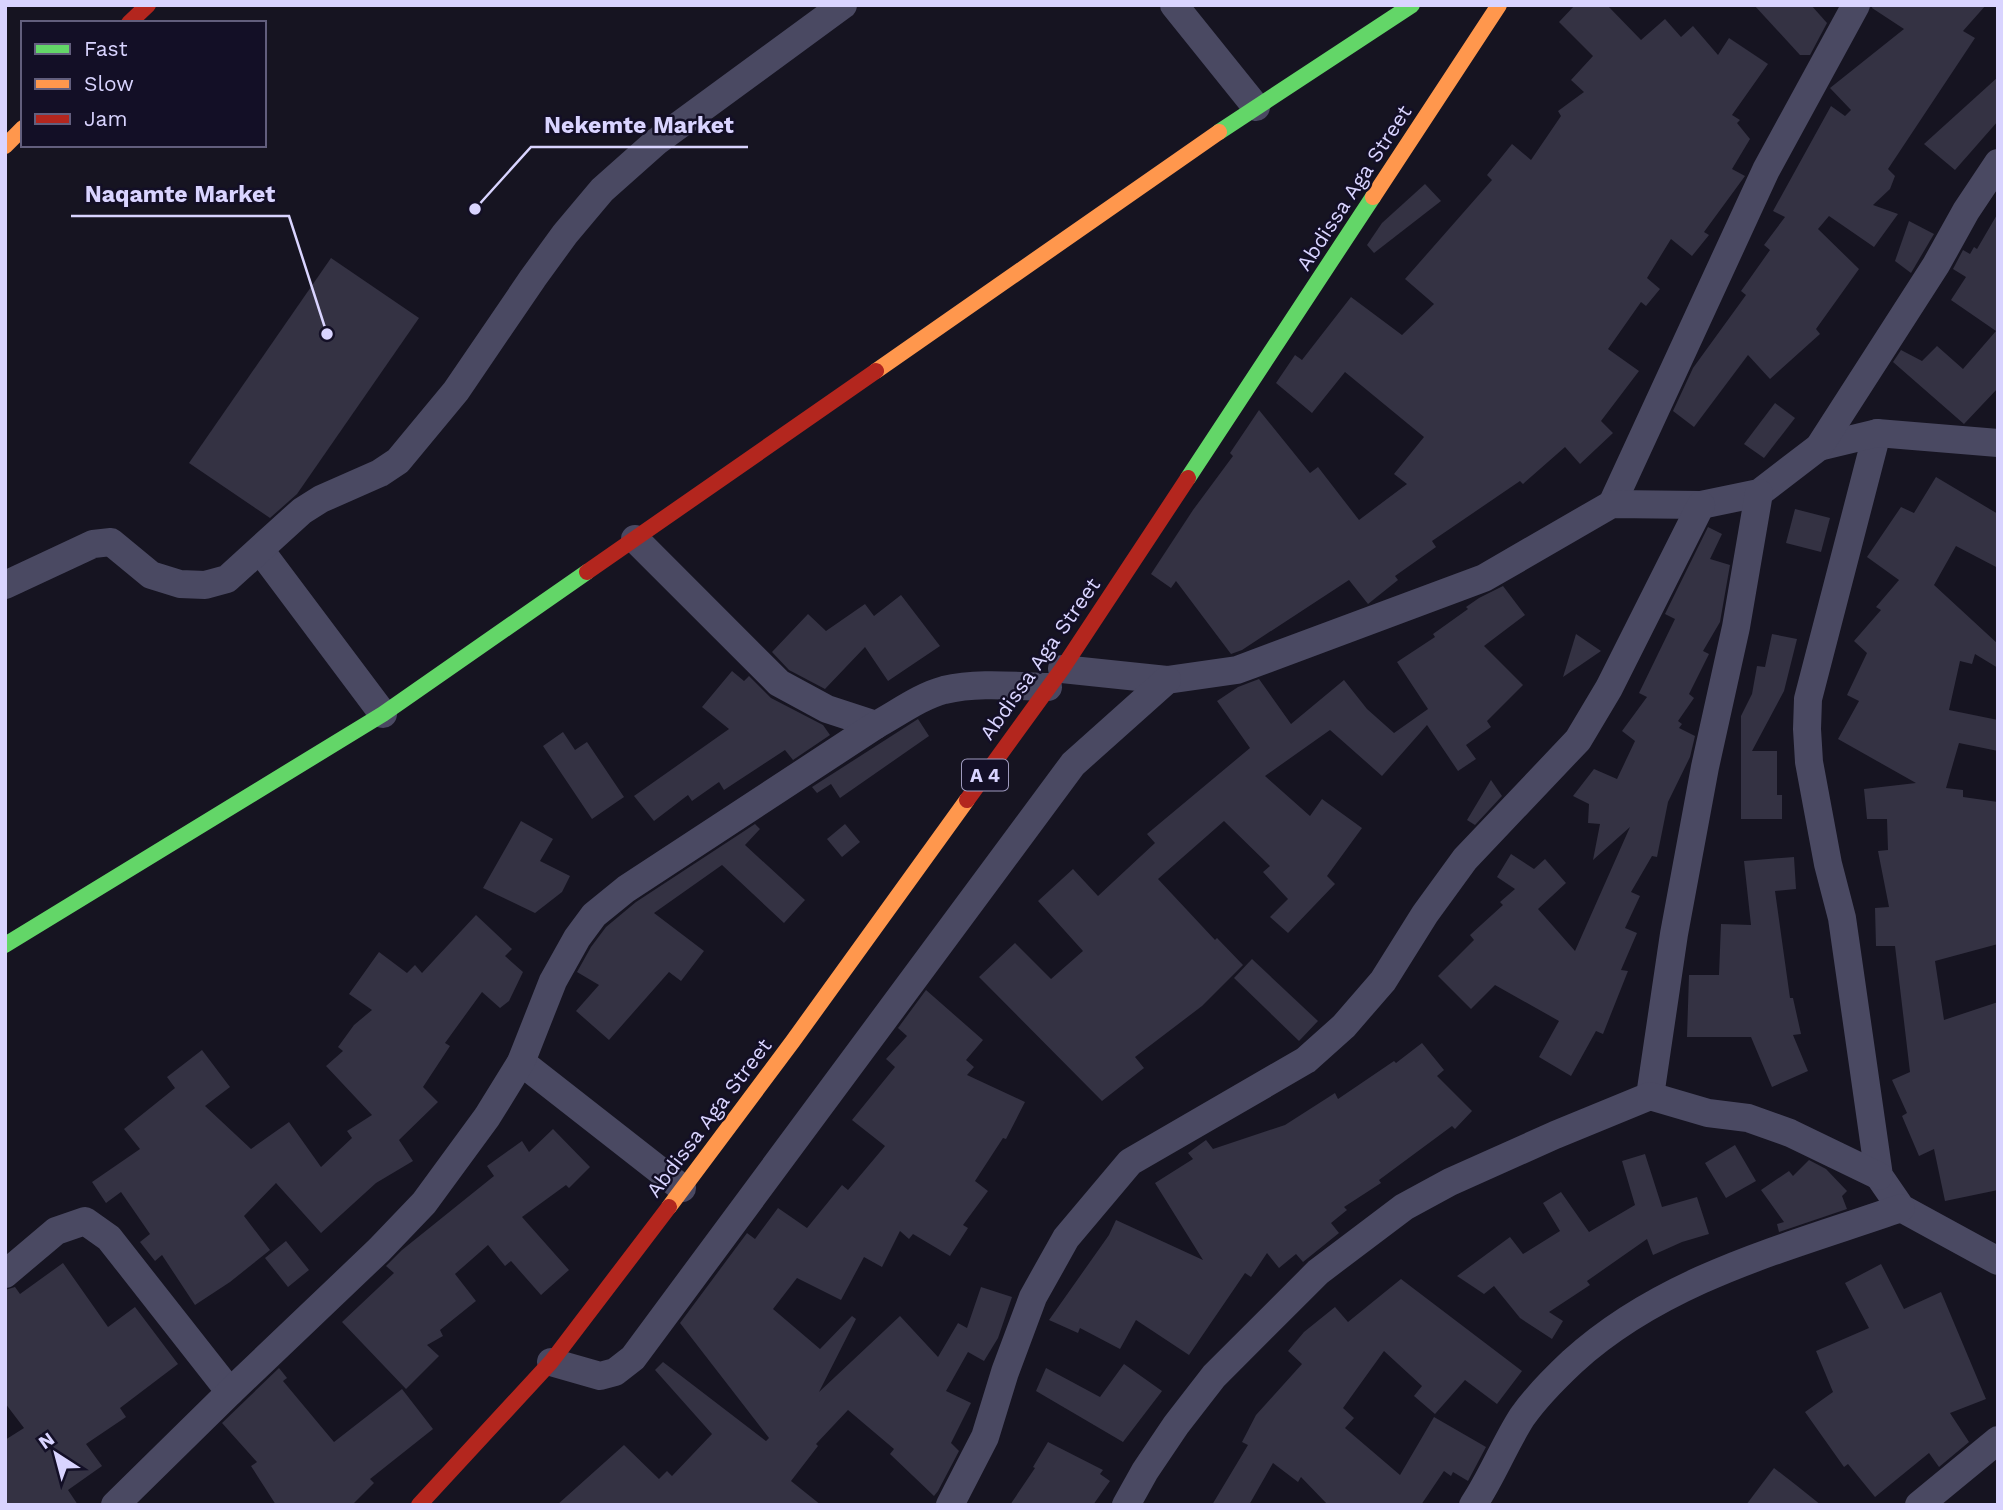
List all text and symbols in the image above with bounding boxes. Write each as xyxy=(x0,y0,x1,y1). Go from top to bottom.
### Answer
legend xyxy=(21,21,266,147)
text: Fast xyxy=(84,36,128,61)
text: Slow xyxy=(84,71,134,96)
street label: Abdissa Aga Street xyxy=(1291,100,1417,275)
callout: Nekemte Market xyxy=(531,103,748,147)
text: Jam xyxy=(84,106,127,131)
text: Nekemte Market xyxy=(544,112,734,139)
callout: Naqamte Market xyxy=(71,172,289,216)
text: Naqamte Market xyxy=(85,181,275,208)
street label: Abdissa Aga Street xyxy=(974,573,1105,745)
road number: A 4 xyxy=(962,760,1008,790)
street label: Abdissa Aga Street xyxy=(641,1033,777,1202)
north arrow xyxy=(21,1419,91,1489)
text: N xyxy=(34,1427,59,1454)

